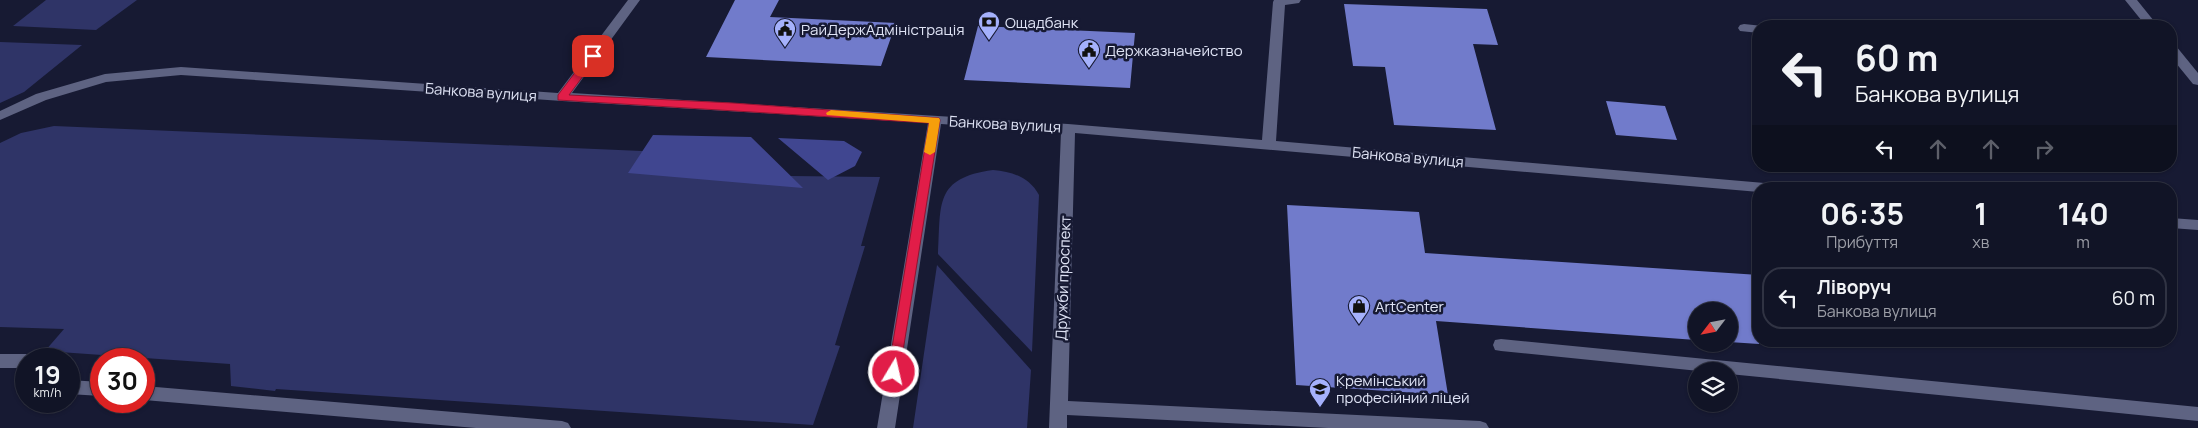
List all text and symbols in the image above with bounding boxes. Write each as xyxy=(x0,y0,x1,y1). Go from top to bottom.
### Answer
bank icon: Ощадбанк xyxy=(977,10,1001,41)
place label: Ощадбанк xyxy=(1005,12,1079,33)
public building icon: РайДержАдміністрація xyxy=(773,17,797,48)
place label: РайДержАдміністрація xyxy=(801,19,965,40)
text: 60 m xyxy=(1855,34,1938,82)
pin xyxy=(572,35,614,77)
public building icon: Держказначейство xyxy=(1077,38,1101,69)
place label: Держказначейство xyxy=(1105,40,1243,61)
icon: left xyxy=(1772,40,1837,105)
icon: arrive xyxy=(579,42,607,70)
street label: Банкова вулиця xyxy=(424,78,538,106)
text: Банкова вулиця xyxy=(1855,79,2019,109)
street label: Банкова вулиця xyxy=(948,111,1062,137)
icon: left xyxy=(1871,135,1899,163)
icon: ahead xyxy=(1924,135,1952,163)
icon: ahead xyxy=(1977,135,2005,163)
icon: right xyxy=(2030,135,2058,163)
street label: Банкова вулиця xyxy=(1351,142,1465,172)
text: 06:35 xyxy=(1820,193,1904,234)
text: 1 xyxy=(1974,193,1987,234)
text: 140 xyxy=(2058,193,2109,234)
street label: Дружби проспект xyxy=(1050,215,1076,341)
text: Прибуття xyxy=(1826,231,1898,253)
text: хв xyxy=(1972,231,1989,253)
text: m xyxy=(2076,231,2090,253)
text: Ліворуч xyxy=(1817,274,1891,300)
icon: left xyxy=(1774,284,1802,312)
text: 60 m xyxy=(2112,285,2155,311)
shop icon: ArtCenter xyxy=(1347,294,1371,325)
place label: ArtCenter xyxy=(1375,296,1445,317)
text: Банкова вулиця xyxy=(1817,300,1937,322)
north arrow xyxy=(1688,302,1738,352)
map controls xyxy=(1688,302,1738,412)
position arrow xyxy=(867,345,919,397)
speed limit sign: 30 xyxy=(90,348,155,413)
text: 19 xyxy=(34,357,61,392)
button: layers xyxy=(1688,362,1738,412)
place label: Кремінський професійний ліцей xyxy=(1336,370,1470,408)
school or university icon: Кремінський професійний ліцей xyxy=(1308,377,1332,408)
text: km/h xyxy=(34,384,61,401)

